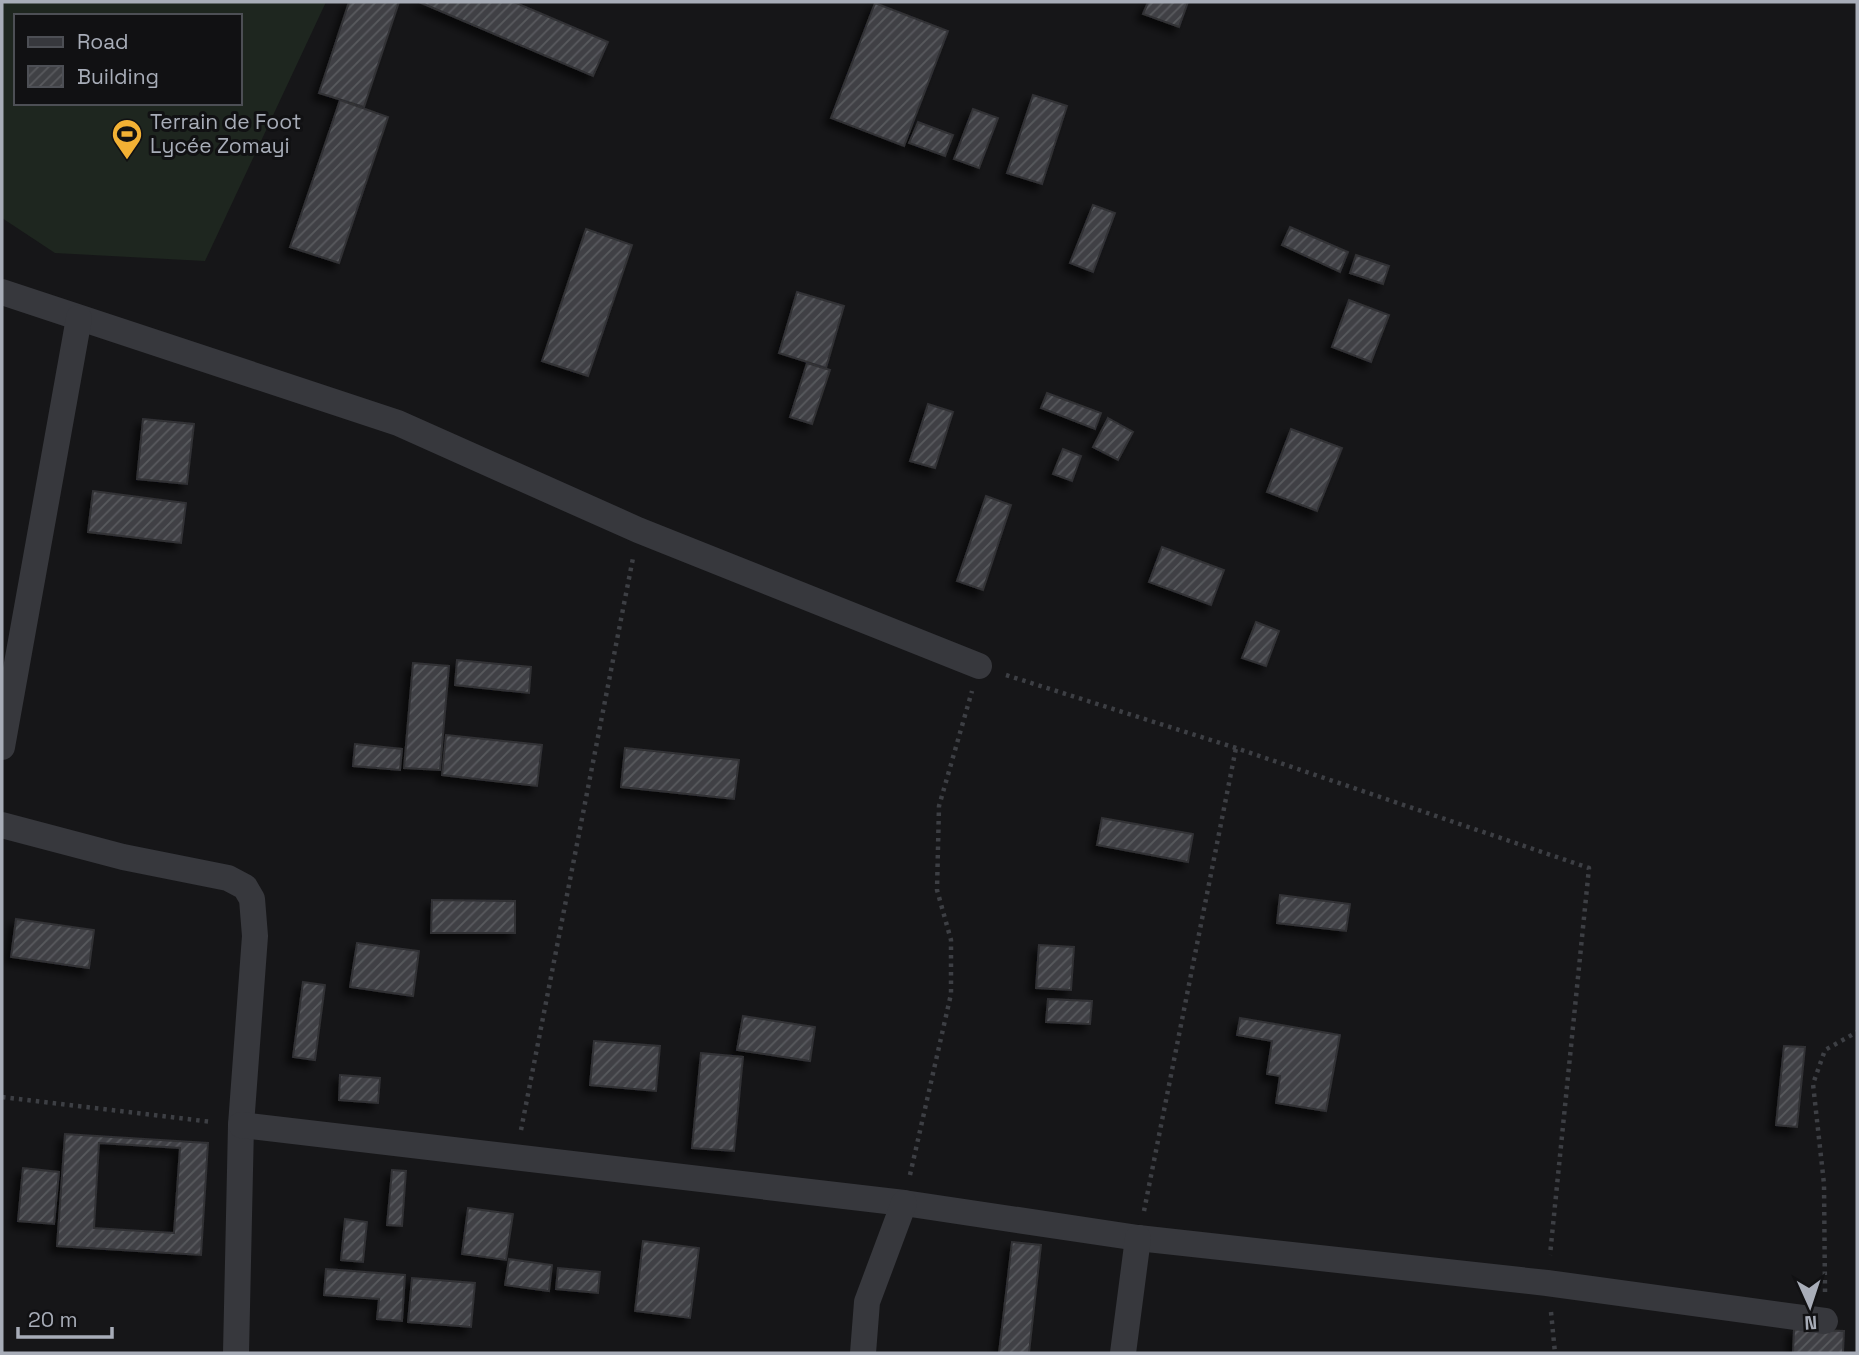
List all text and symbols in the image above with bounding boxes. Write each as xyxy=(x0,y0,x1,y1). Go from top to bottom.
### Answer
legend xyxy=(14,14,242,105)
text: Road xyxy=(77,28,129,55)
text: Building xyxy=(77,63,159,90)
place label: Terrain de Foot Lycée Zomayi xyxy=(150,108,301,159)
sports icon: Terrain de Foot Lycée Zomayi xyxy=(110,117,144,161)
north arrow xyxy=(1775,1271,1845,1341)
scale bar xyxy=(18,1296,112,1340)
text: 20 m xyxy=(28,1306,78,1333)
text: N xyxy=(1804,1310,1818,1335)

